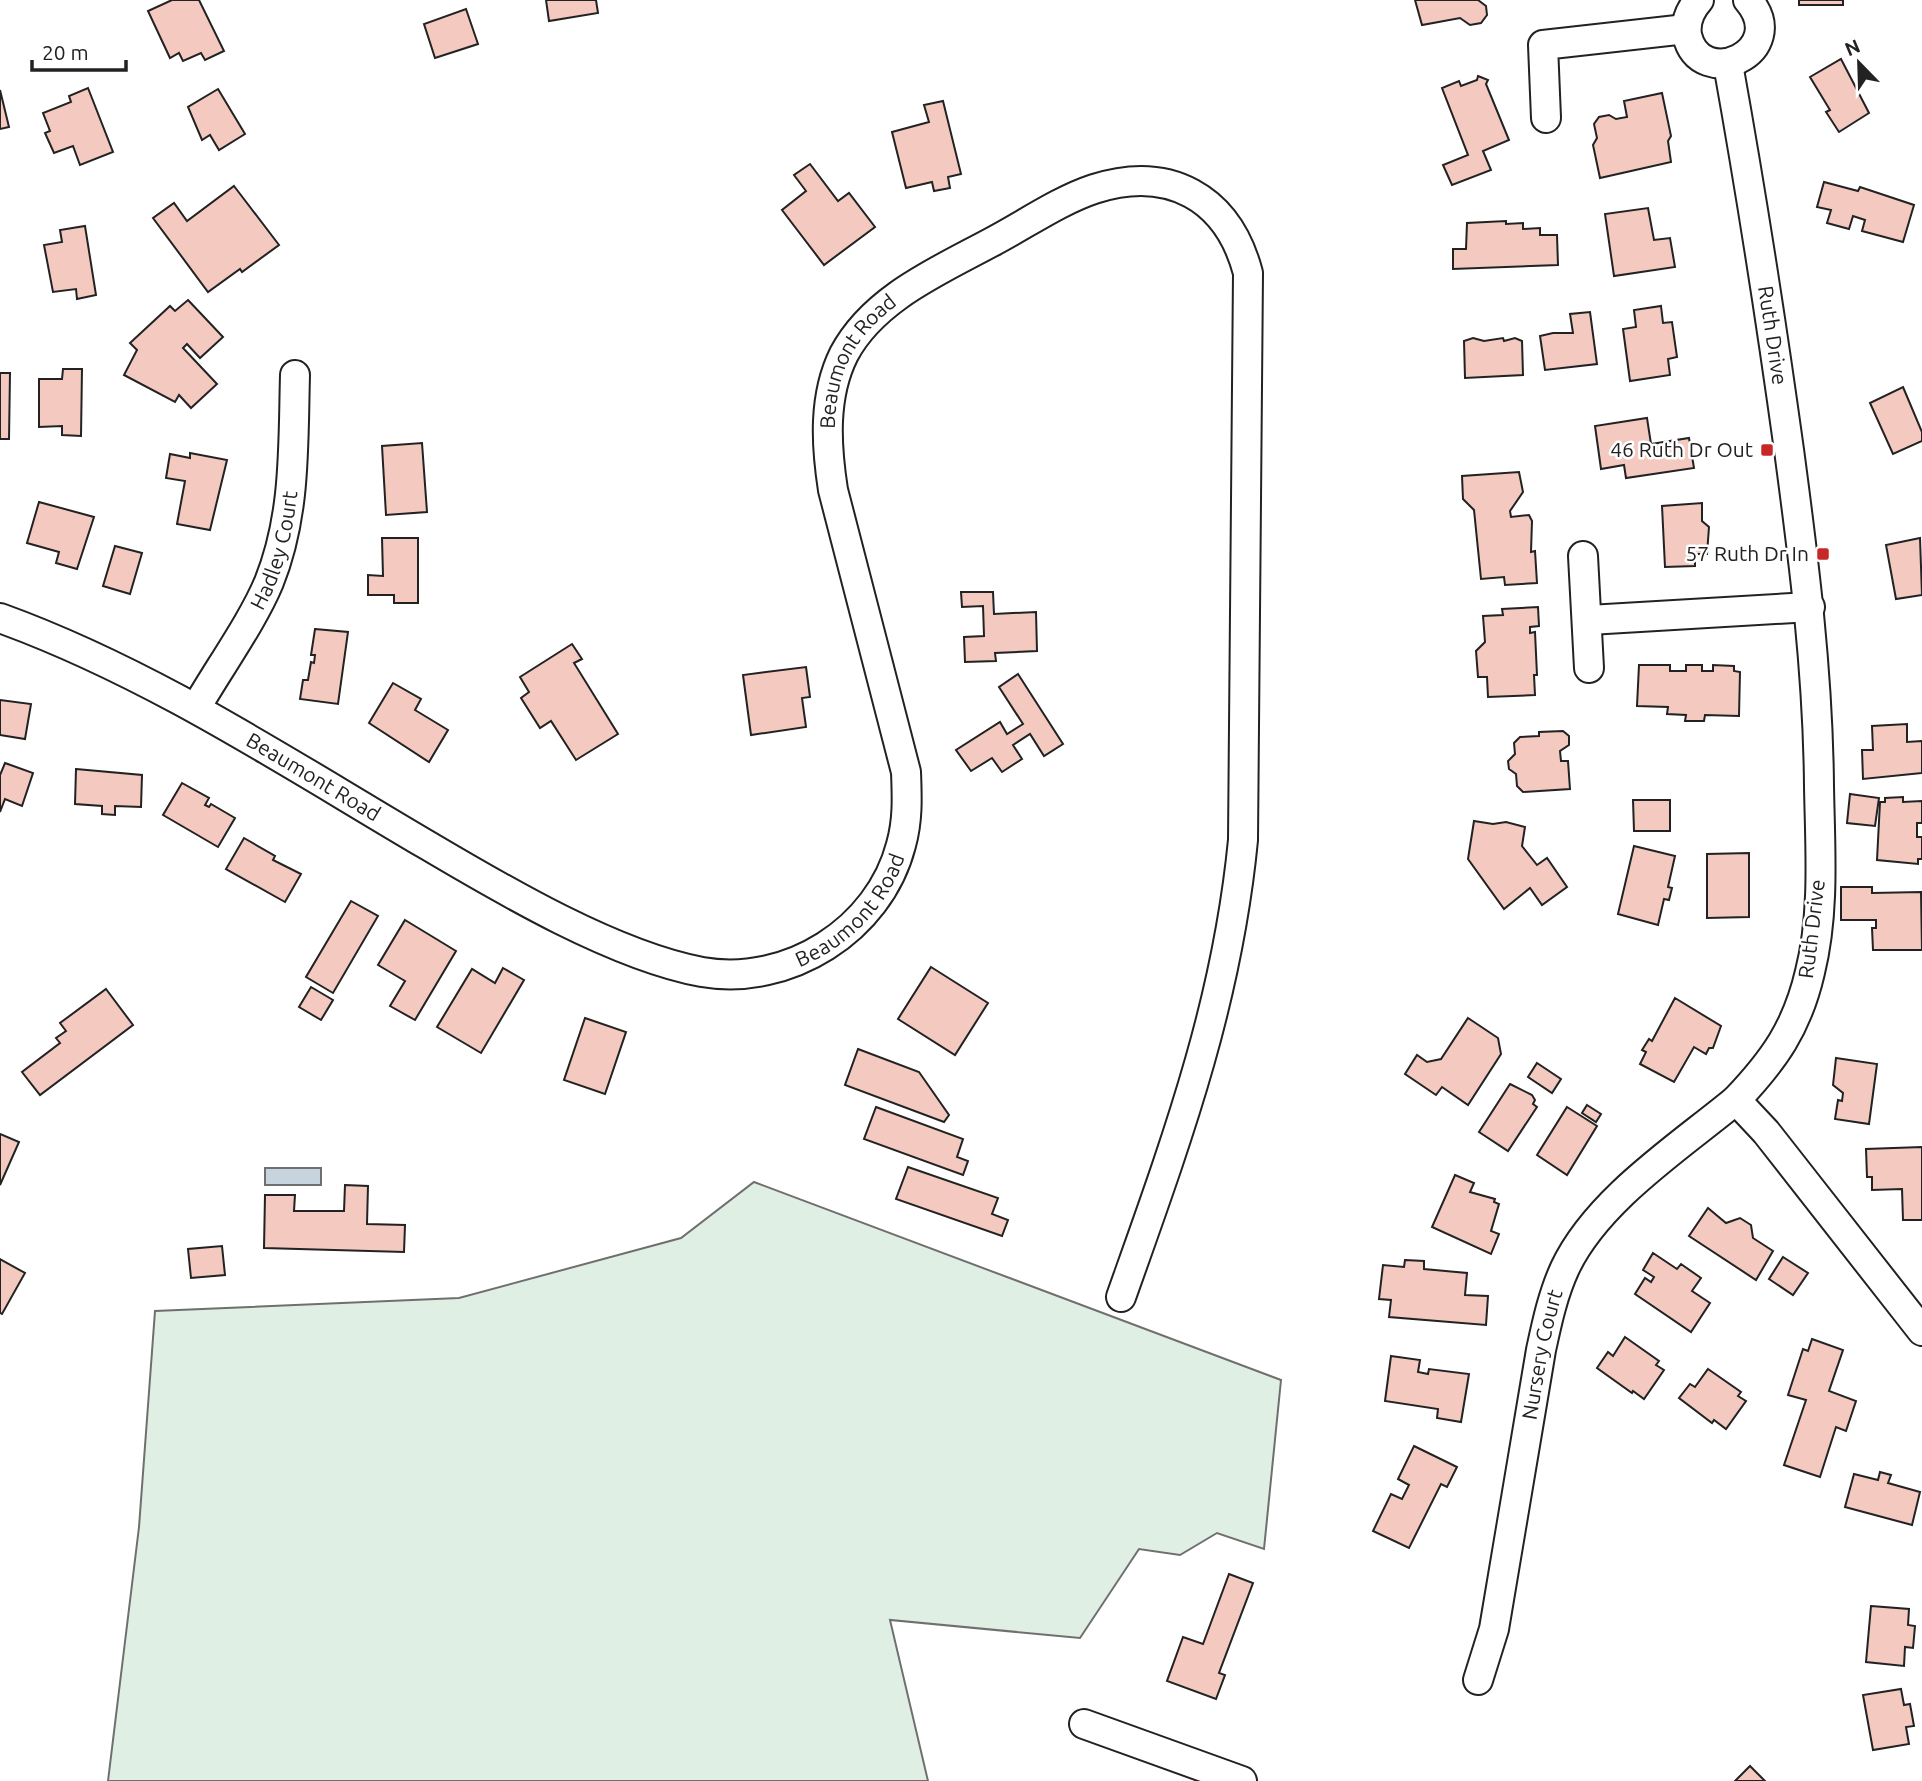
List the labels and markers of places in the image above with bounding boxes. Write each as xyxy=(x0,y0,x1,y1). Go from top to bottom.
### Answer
place label: 46 Ruth Dr Out xyxy=(1610,437,1753,461)
marker: 46 Ruth Dr Out xyxy=(1759,442,1775,458)
place label: 57 Ruth Dr In xyxy=(1685,541,1809,565)
marker: 57 Ruth Dr In xyxy=(1815,546,1831,562)

